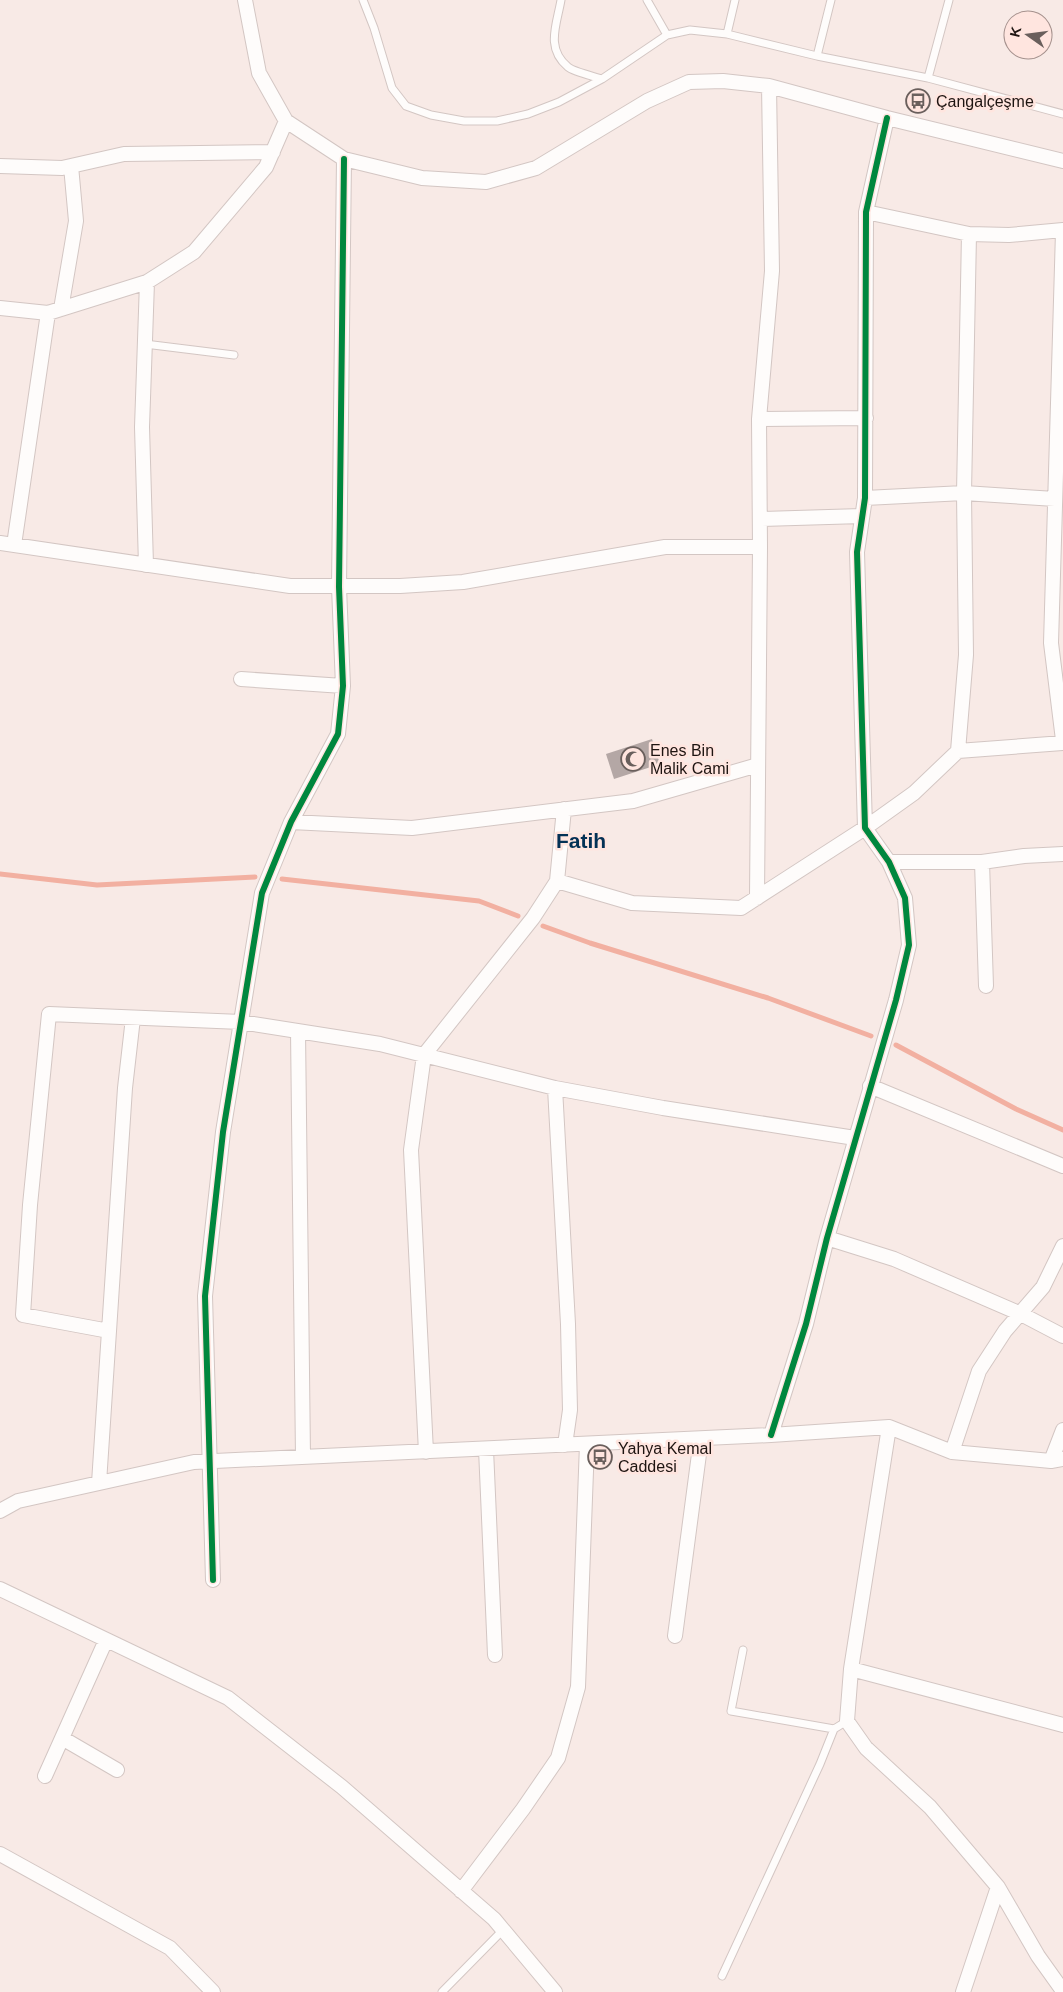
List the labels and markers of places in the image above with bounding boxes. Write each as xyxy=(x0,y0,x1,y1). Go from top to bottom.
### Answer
bus stop icon: Çangalçeşme xyxy=(905,88,931,114)
place label: Çangalçeşme xyxy=(936,93,1034,110)
place label: Enes Bin Malik Cami xyxy=(650,742,729,777)
mosque icon: Enes Bin Malik Cami xyxy=(620,746,646,772)
place label: Yahya Kemal Caddesi xyxy=(618,1440,712,1475)
bus stop icon: Yahya Kemal Caddesi xyxy=(587,1444,613,1470)

